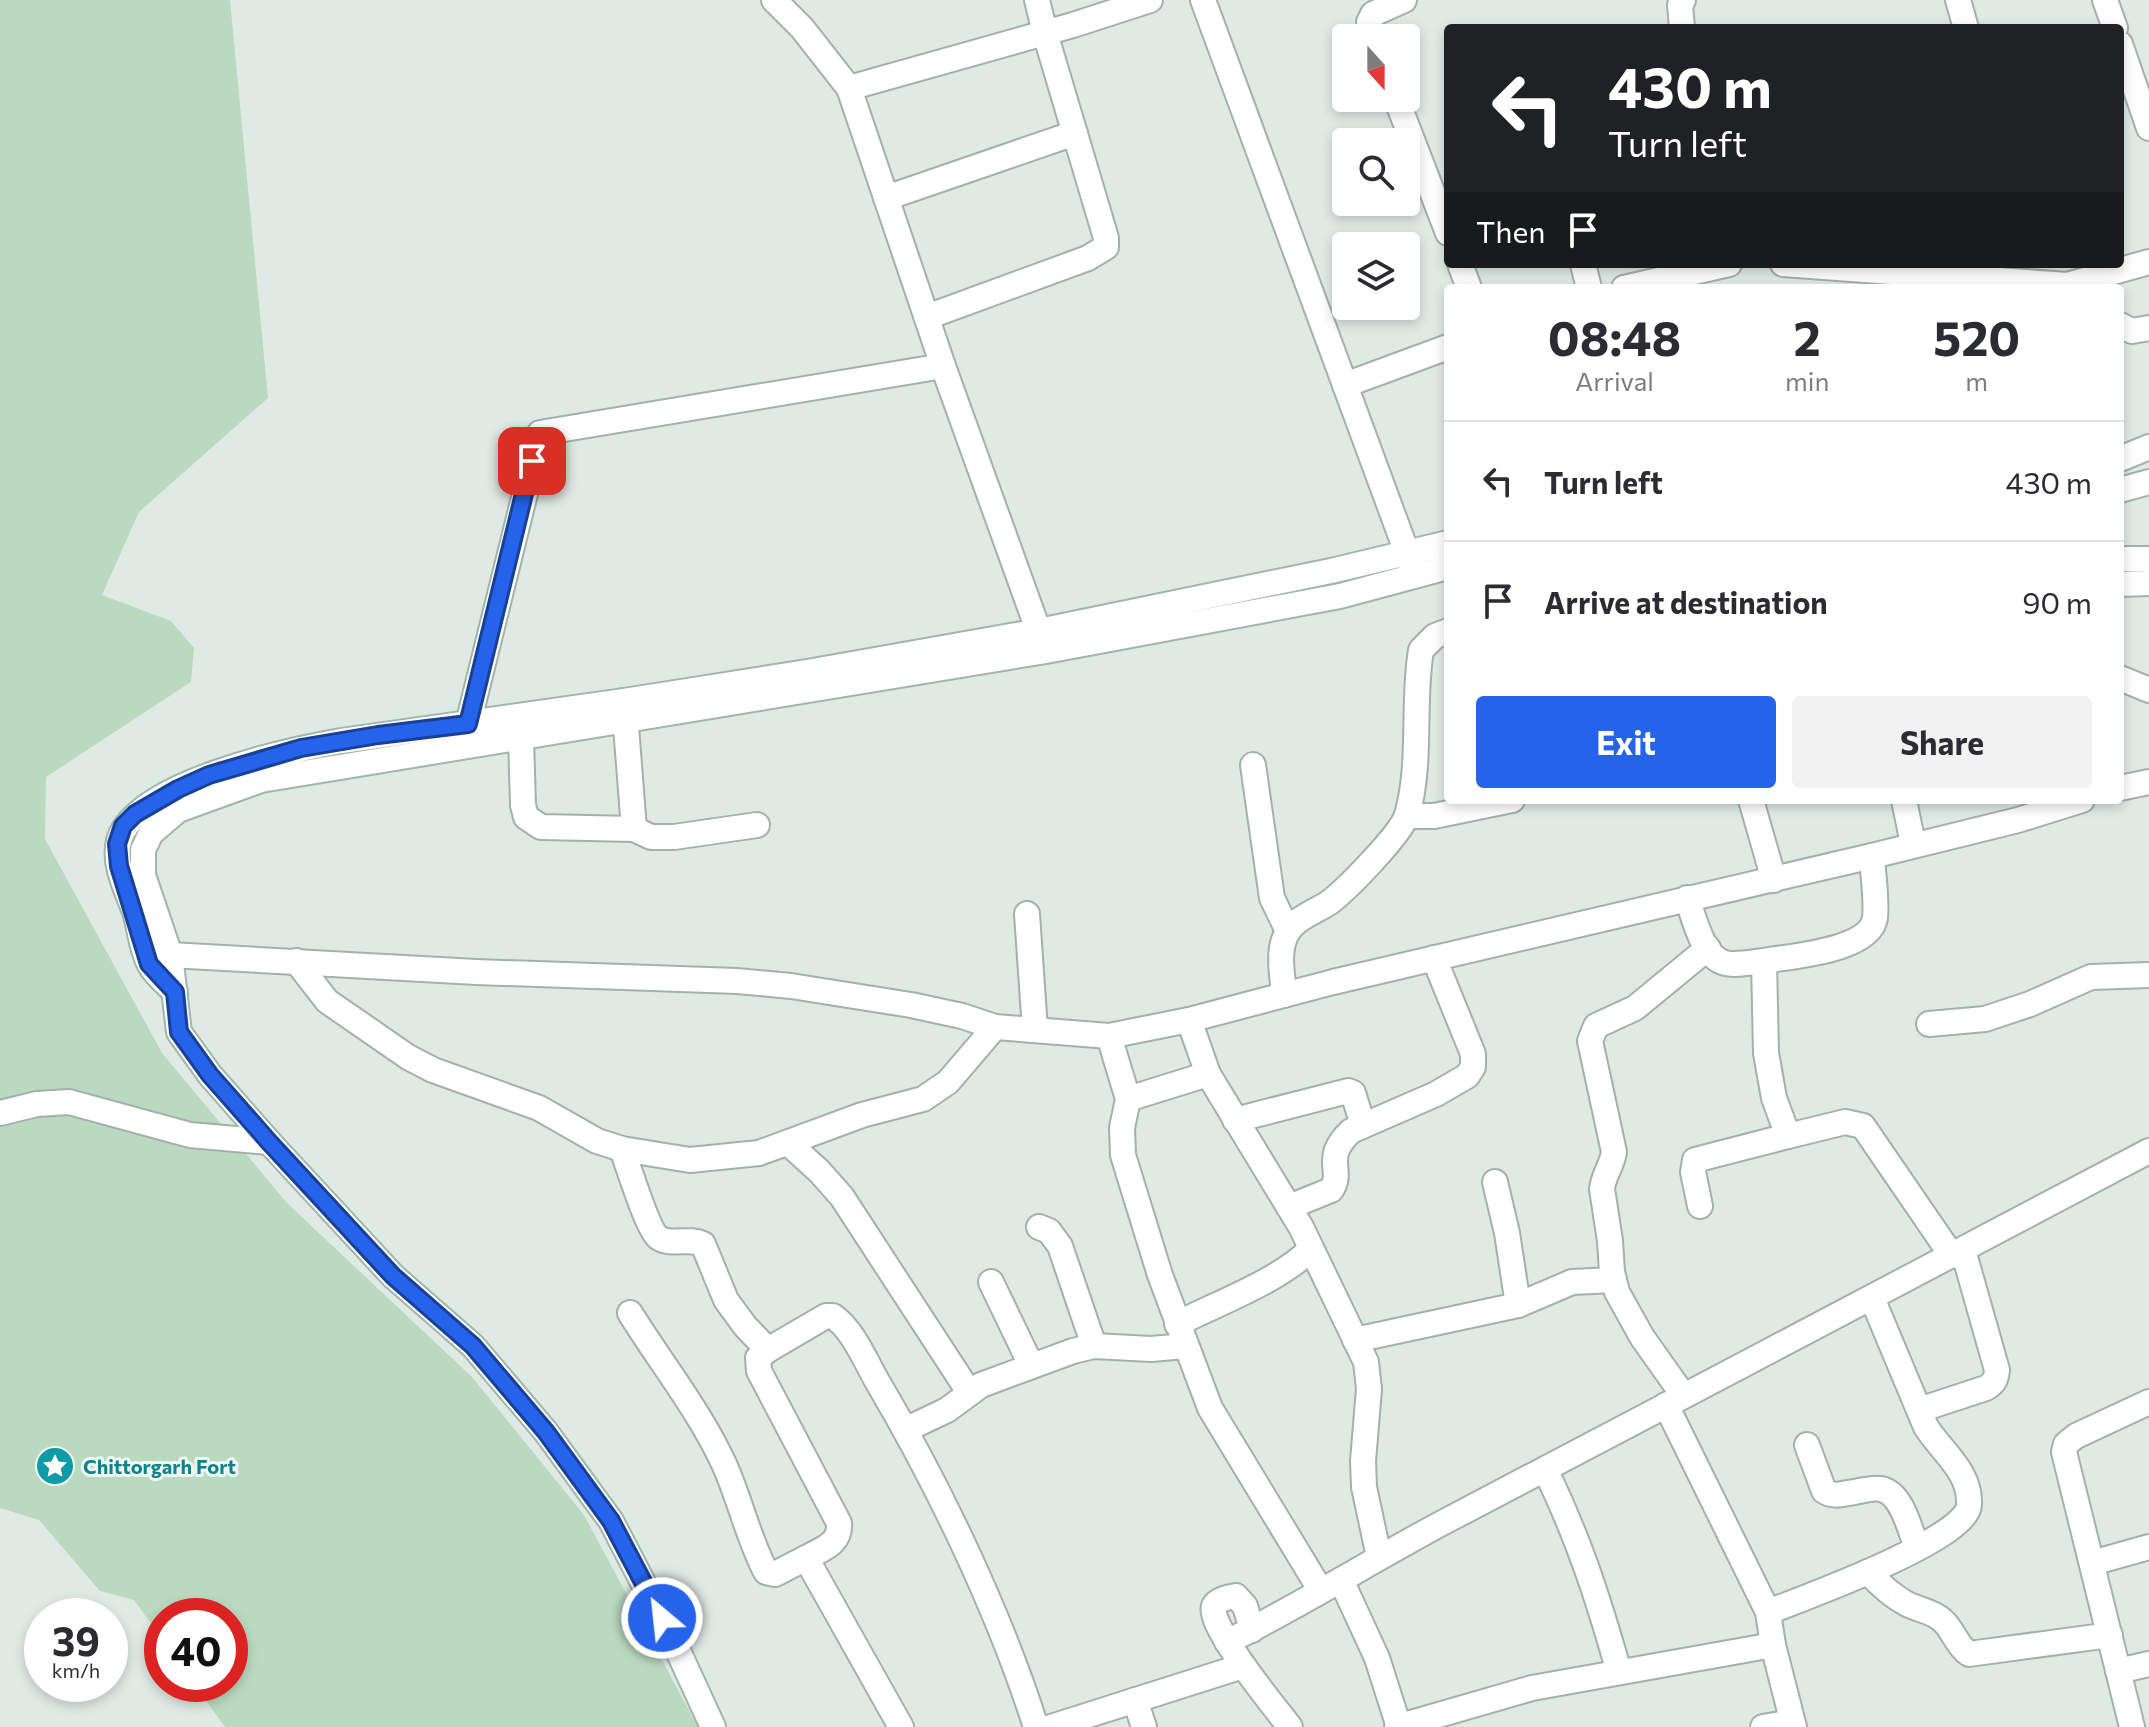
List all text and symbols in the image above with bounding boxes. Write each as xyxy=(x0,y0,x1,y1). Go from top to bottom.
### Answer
north arrow xyxy=(1332,24,1420,112)
map controls xyxy=(1332,24,1420,320)
text: 430 m xyxy=(1608,51,1772,120)
icon: left xyxy=(1476,56,1580,160)
text: Turn left xyxy=(1608,120,1747,164)
button: search xyxy=(1332,128,1420,216)
icon: arrive xyxy=(1561,208,1605,252)
text: Then xyxy=(1476,212,1545,249)
button: layers xyxy=(1332,232,1420,320)
text: 08:48 xyxy=(1548,307,1681,366)
text: 2 xyxy=(1794,307,1821,366)
text: 520 xyxy=(1933,307,2020,366)
text: Arrival xyxy=(1575,365,1654,396)
text: min xyxy=(1785,365,1829,396)
text: m xyxy=(1965,365,1988,396)
pin xyxy=(498,427,566,495)
icon: arrive xyxy=(510,439,554,483)
icon: left xyxy=(1476,459,1520,503)
text: Turn left xyxy=(1544,463,1663,500)
text: 430 m xyxy=(2005,463,2092,500)
icon: arrive xyxy=(1476,579,1520,623)
text: Arrive at destination xyxy=(1544,583,1828,620)
text: 90 m xyxy=(2022,583,2092,620)
button: Exit xyxy=(1476,696,1776,788)
button: Share xyxy=(1792,696,2092,788)
place icon: Chittorgarh Fort xyxy=(34,1445,76,1487)
place label: Chittorgarh Fort xyxy=(83,1454,236,1478)
position arrow xyxy=(620,1576,704,1660)
speed limit sign: 40 xyxy=(144,1598,248,1702)
text: 39 xyxy=(52,1615,100,1664)
text: km/h xyxy=(52,1658,100,1682)

